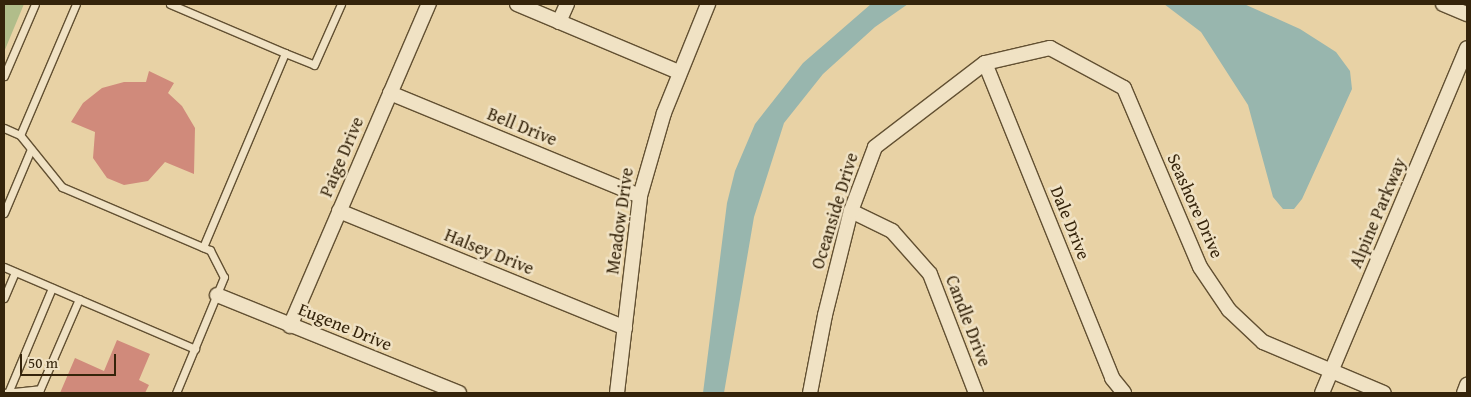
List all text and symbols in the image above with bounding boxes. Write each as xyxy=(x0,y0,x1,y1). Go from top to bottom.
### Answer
street label: Bell Drive xyxy=(484,103,560,151)
street label: Paige Drive xyxy=(315,114,369,200)
street label: Oceanside Drive xyxy=(807,150,863,272)
street label: Seashore Drive xyxy=(1162,150,1228,262)
street label: Alpine Parkway xyxy=(1345,154,1411,272)
street label: Meadow Drive xyxy=(602,166,638,276)
street label: Dale Drive xyxy=(1046,183,1094,263)
street label: Halsey Drive xyxy=(441,224,537,280)
street label: Candle Drive xyxy=(941,272,995,370)
street label: Eugene Drive xyxy=(295,298,395,356)
scale bar xyxy=(22,344,119,376)
text: 50 m xyxy=(28,352,58,373)

